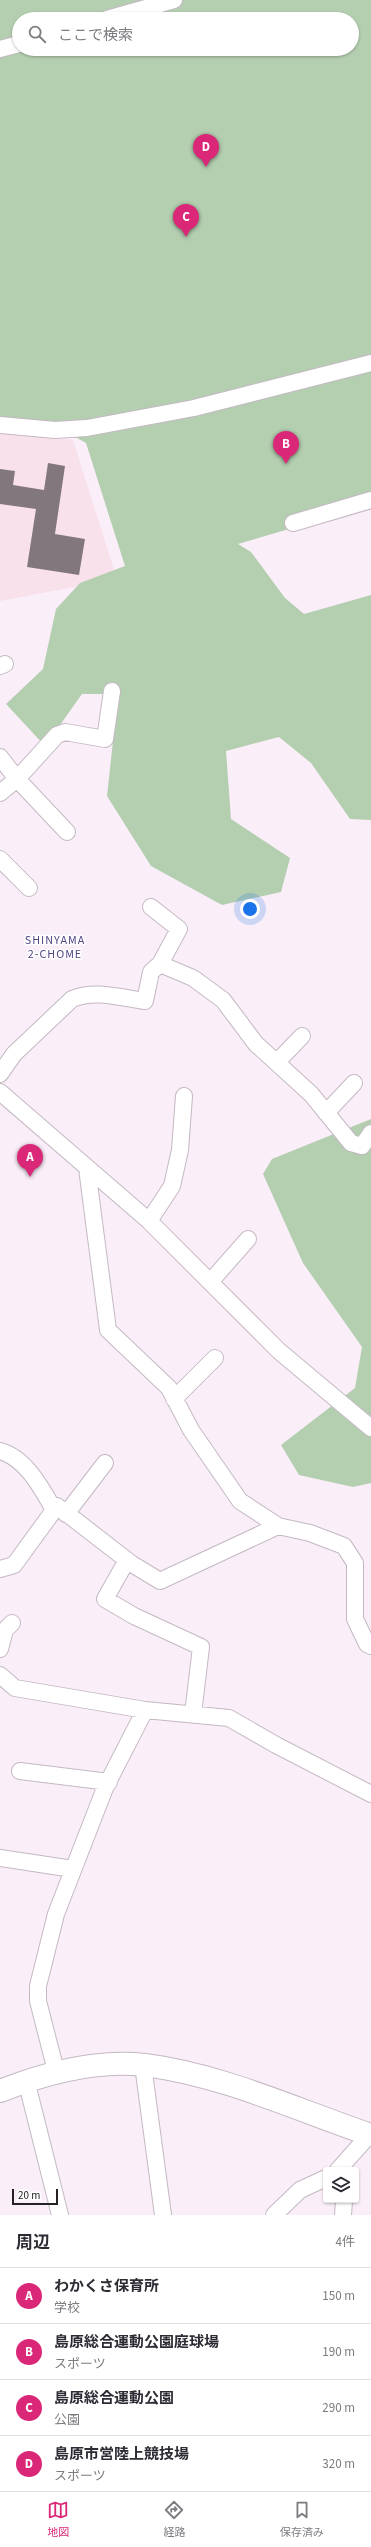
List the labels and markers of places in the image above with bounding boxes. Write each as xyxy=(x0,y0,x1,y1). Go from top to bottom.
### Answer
pin: D xyxy=(193,134,219,167)
pin: C xyxy=(173,204,199,237)
pin: B xyxy=(273,431,299,464)
pin: A xyxy=(17,1144,43,1177)

